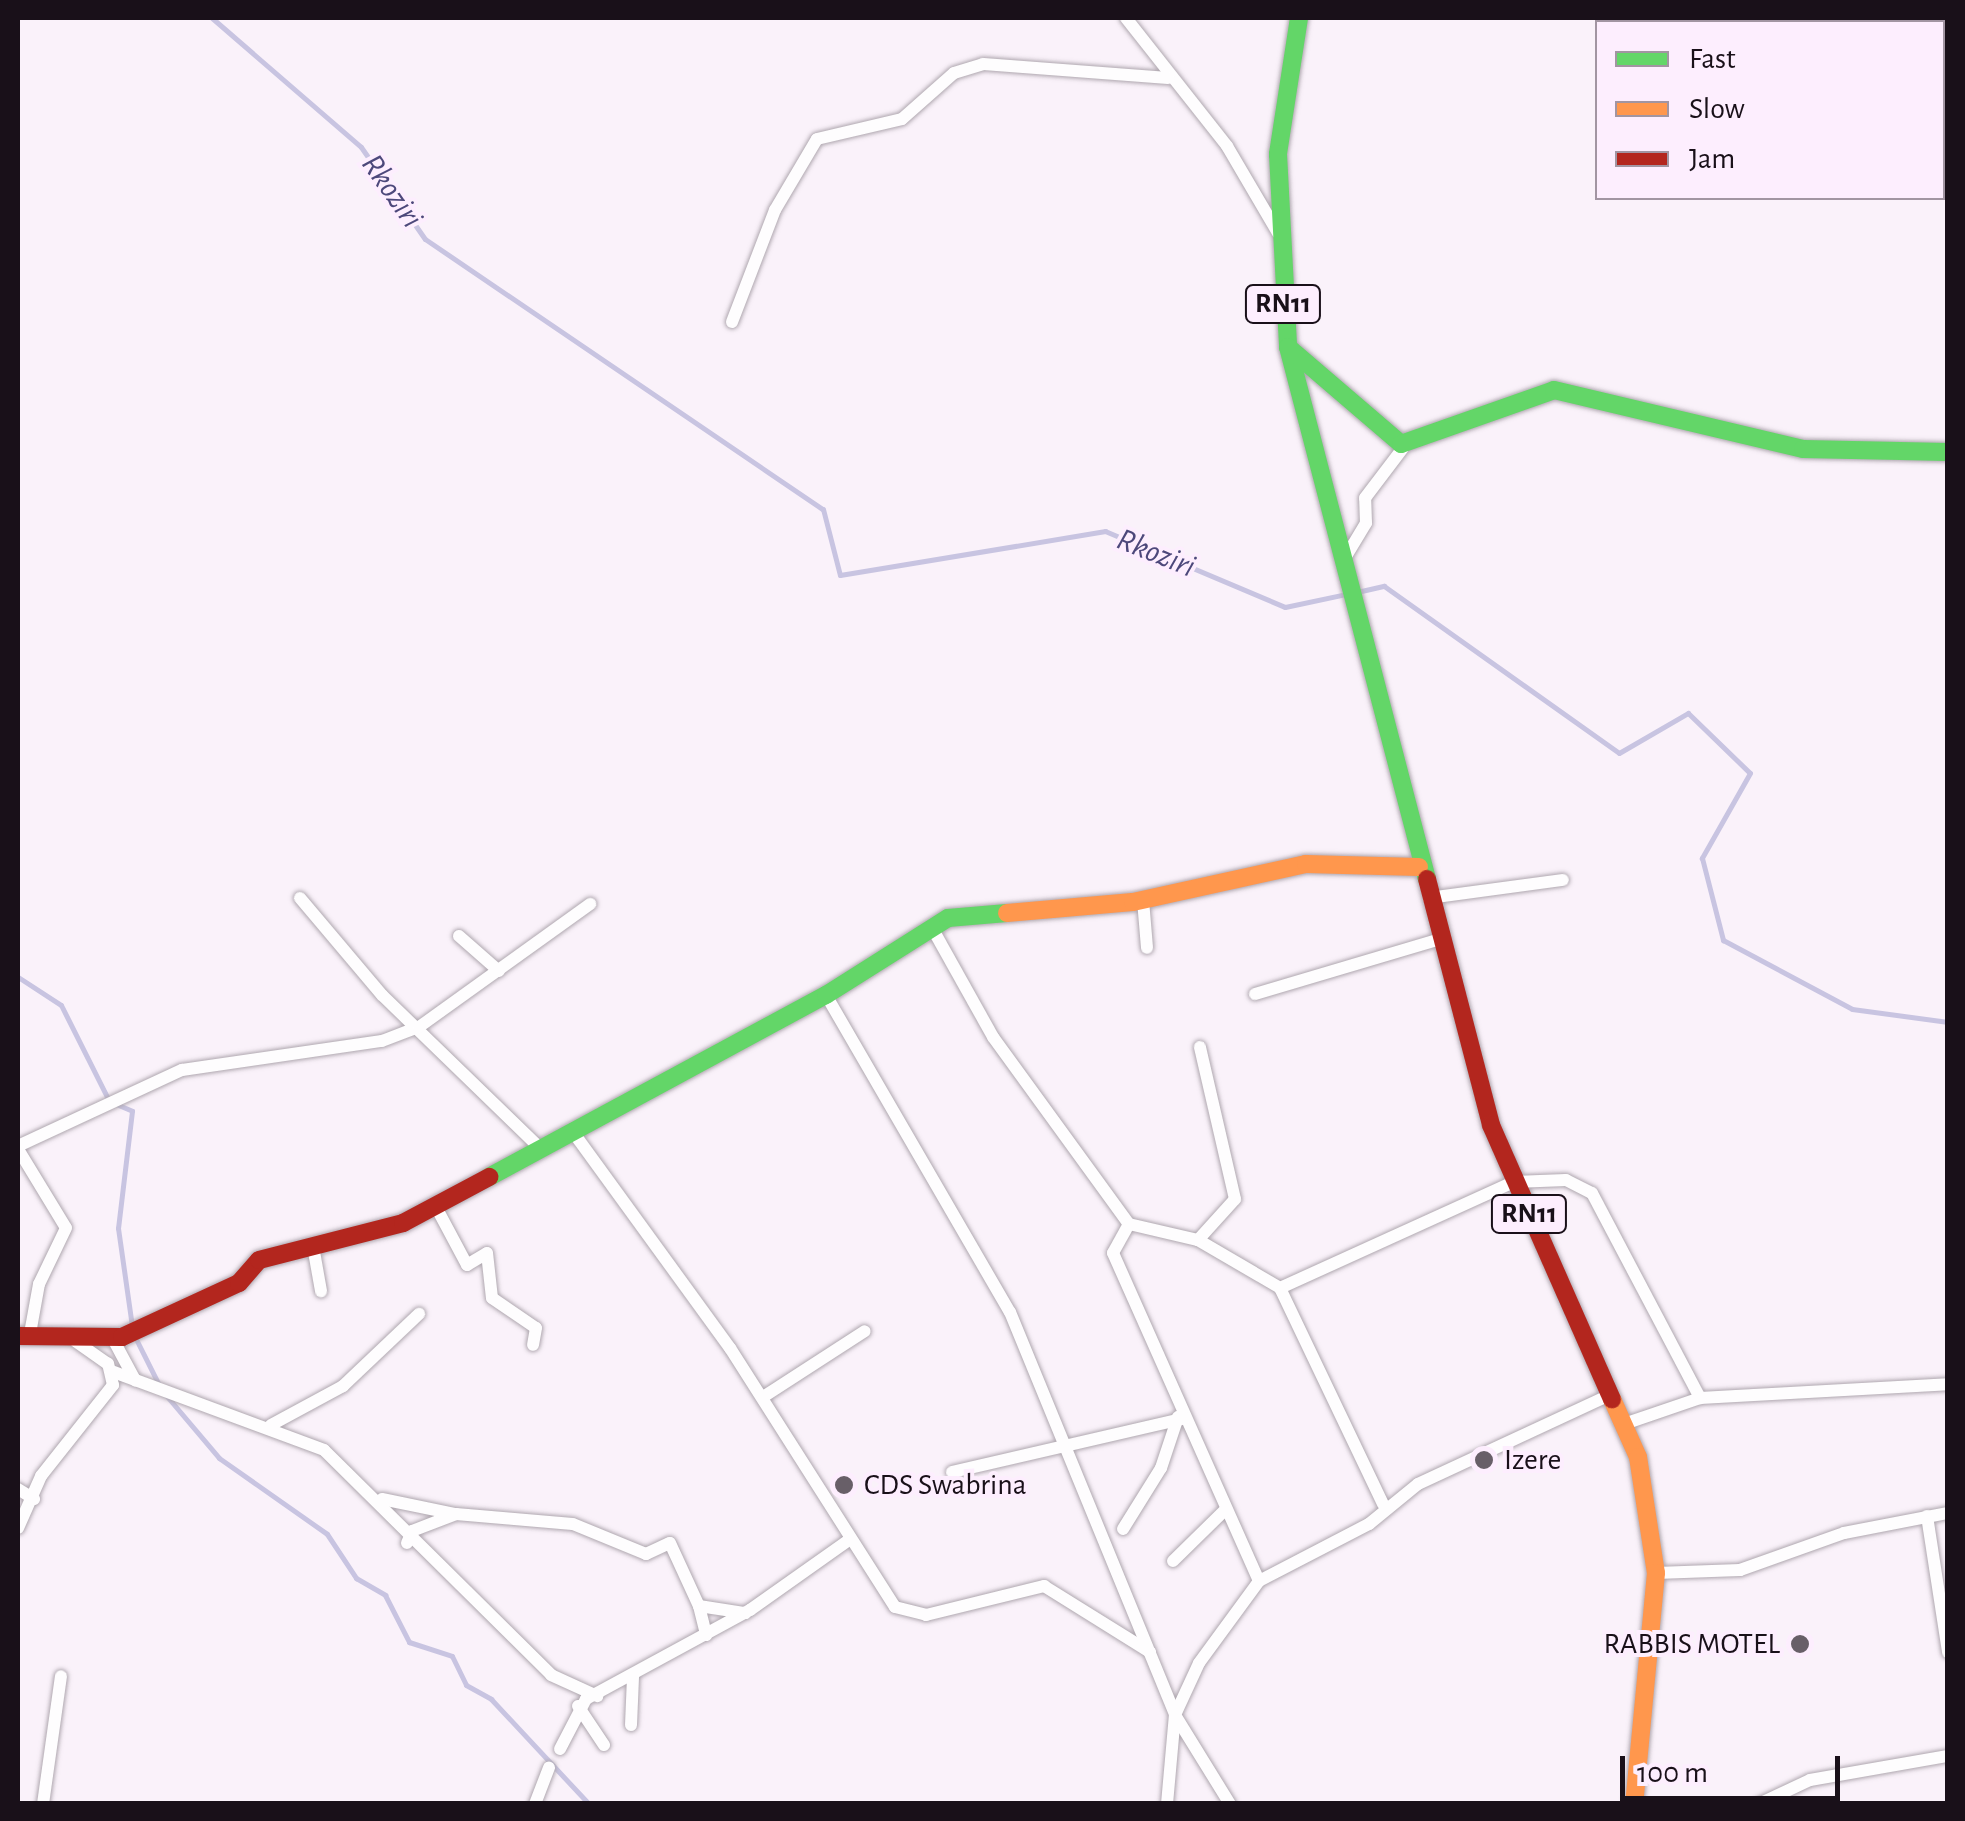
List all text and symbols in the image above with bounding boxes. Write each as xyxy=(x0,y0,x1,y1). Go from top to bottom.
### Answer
legend xyxy=(1595,20,1945,200)
text: Fast xyxy=(1689,44,1736,74)
text: Slow xyxy=(1689,94,1745,124)
text: Jam xyxy=(1689,144,1735,174)
water label: Rkoziri xyxy=(353,147,431,235)
road number: RN11 xyxy=(1243,281,1323,327)
water label: Rkoziri xyxy=(1111,520,1201,586)
road number: RN11 xyxy=(1489,1191,1569,1237)
place label: Izere xyxy=(1504,1442,1561,1478)
marker: Izere xyxy=(1473,1449,1495,1471)
place label: CDS Swabrina xyxy=(864,1467,1027,1503)
marker: CDS Swabrina xyxy=(833,1474,855,1496)
place label: RABBIS MOTEL xyxy=(1603,1626,1780,1662)
marker: RABBIS MOTEL xyxy=(1789,1633,1811,1655)
scale bar xyxy=(1625,1736,1845,1798)
text: 100 m xyxy=(1637,1758,1708,1788)

